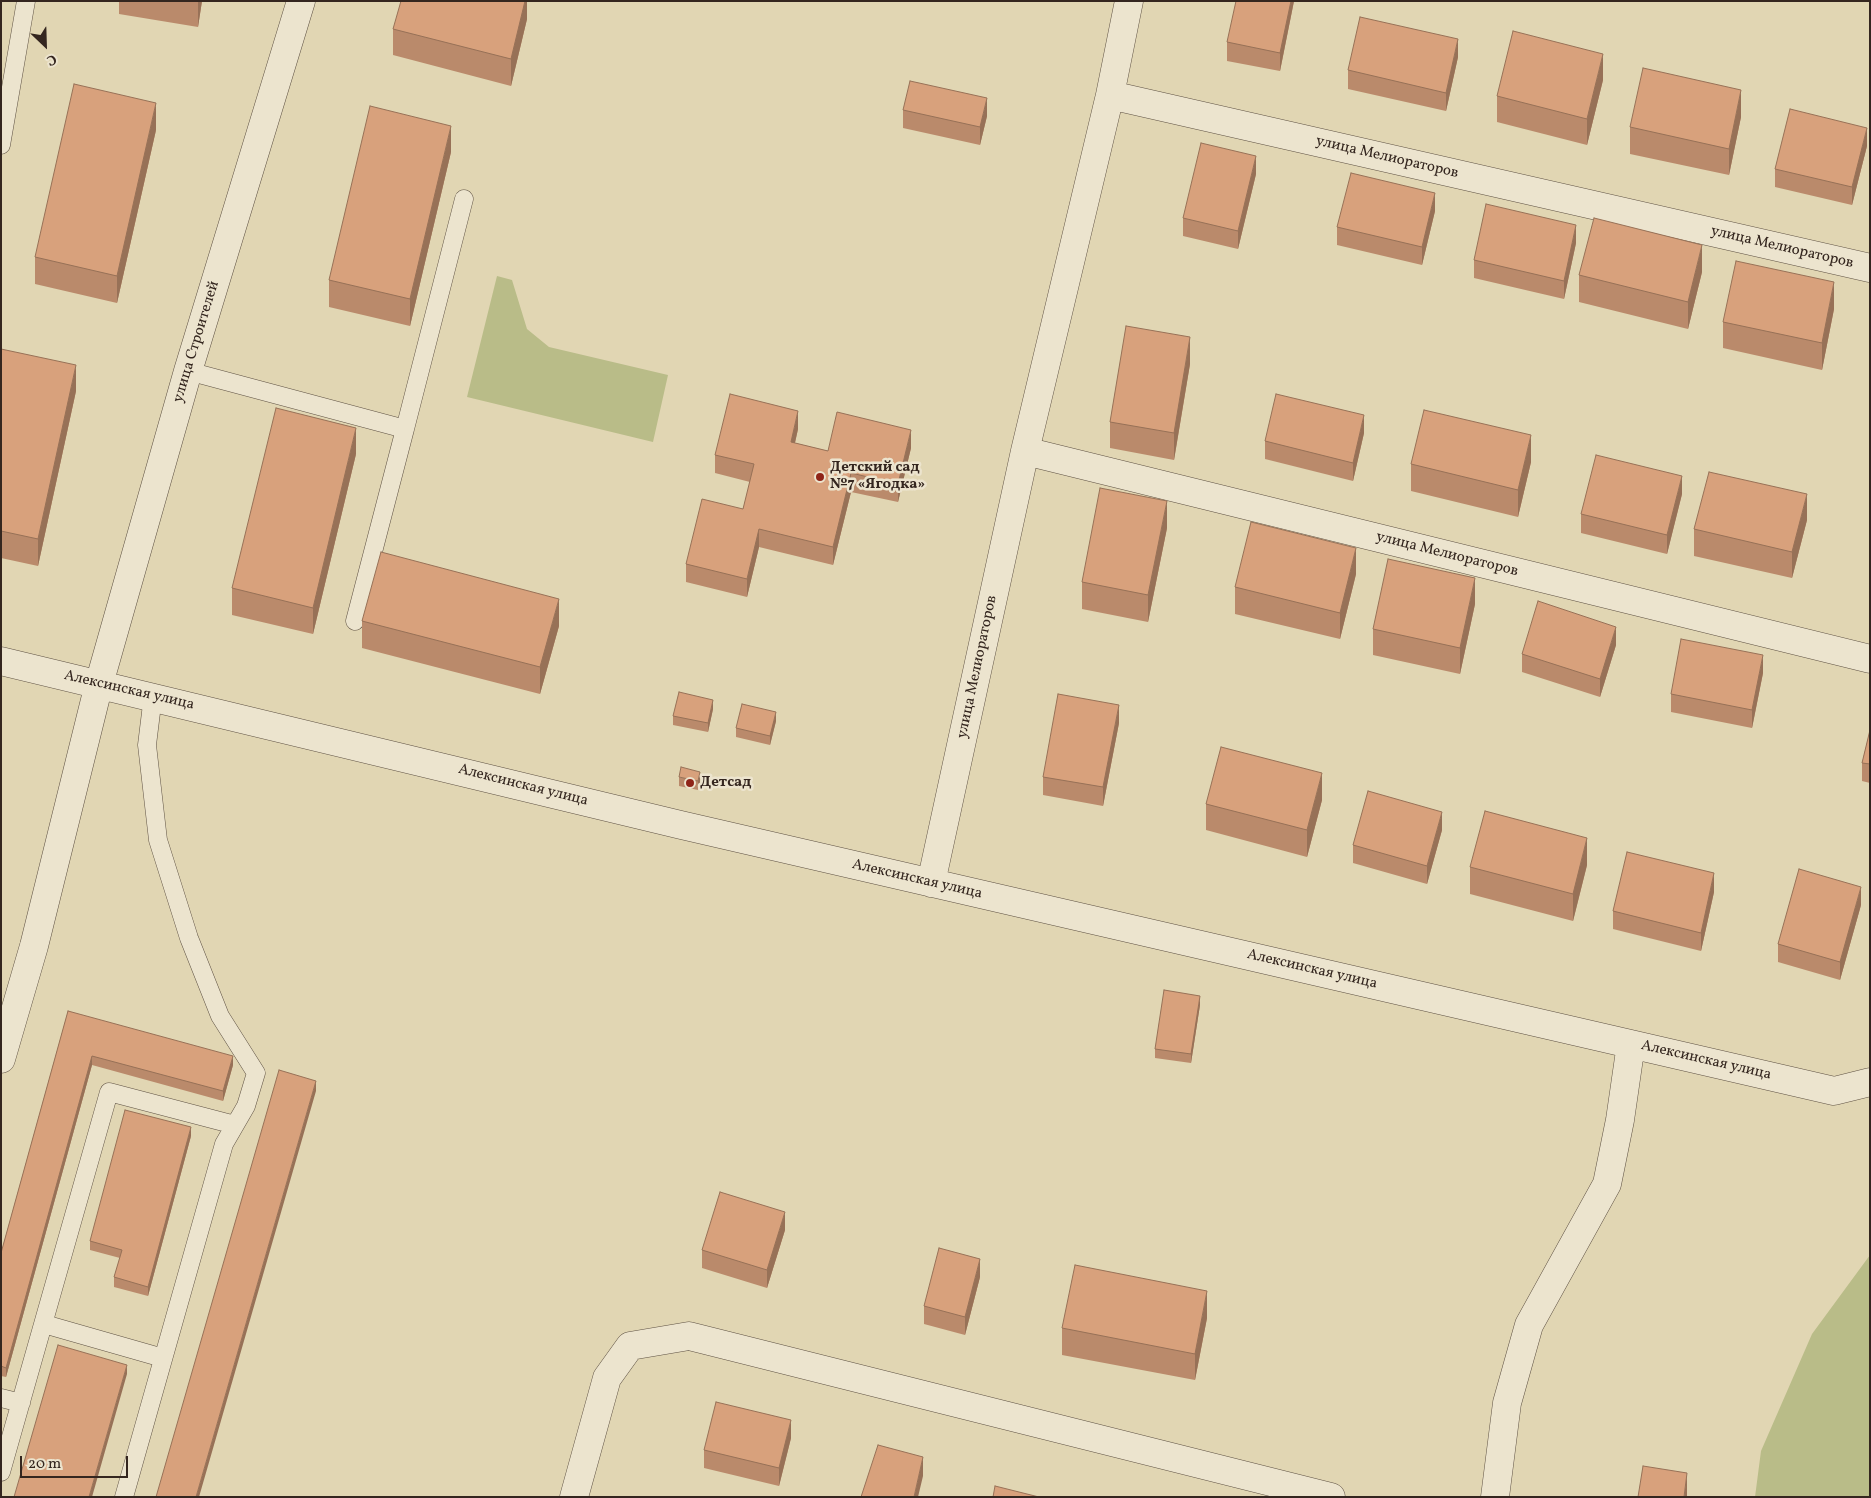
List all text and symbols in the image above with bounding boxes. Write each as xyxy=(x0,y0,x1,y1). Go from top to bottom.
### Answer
north arrow xyxy=(20,20,70,70)
text: С xyxy=(43,49,59,70)
street label: улица Мелиораторов xyxy=(1314,133,1460,183)
street label: улица Мелиораторов xyxy=(1709,223,1855,273)
street label: улица Строителей xyxy=(170,279,224,405)
place label: Детский сад №7 «Ягодка» xyxy=(830,459,925,494)
marker: Детский сад №7 «Ягодка» xyxy=(814,471,826,483)
street label: улица Мелиораторов xyxy=(1374,529,1520,581)
street label: улица Мелиораторов xyxy=(954,594,1002,740)
street label: Алексинская улица xyxy=(62,667,196,715)
street label: Алексинская улица xyxy=(456,761,590,811)
place label: Детсад xyxy=(700,774,752,792)
marker: Детсад xyxy=(684,777,696,789)
street label: Алексинская улица xyxy=(850,856,984,904)
street label: Алексинская улица xyxy=(1245,946,1379,994)
street label: Алексинская улица xyxy=(1639,1037,1773,1085)
scale bar xyxy=(22,1446,130,1478)
text: 20 m xyxy=(28,1454,61,1475)

